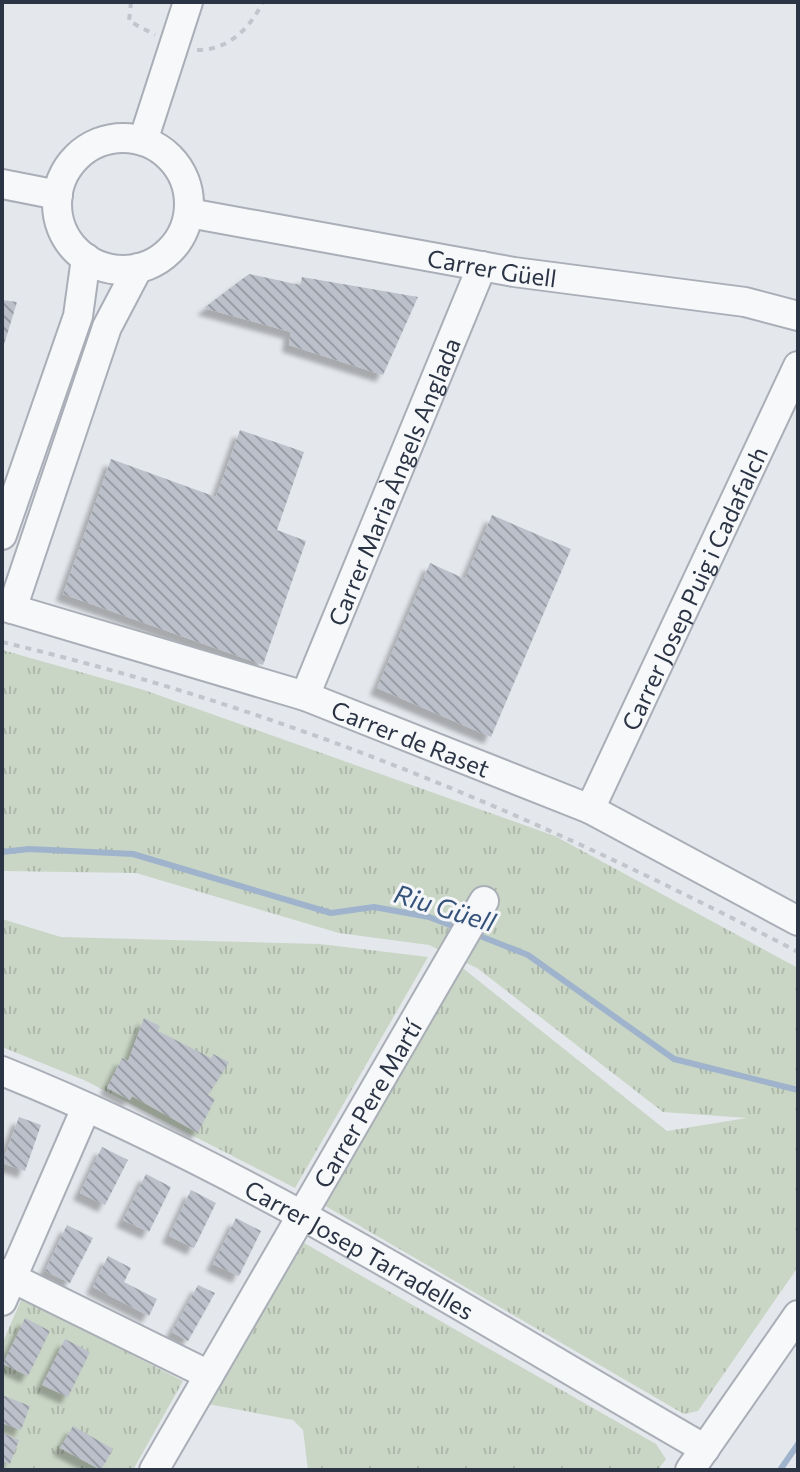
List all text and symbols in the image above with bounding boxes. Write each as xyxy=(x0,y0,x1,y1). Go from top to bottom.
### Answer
street label: Carrer Güell xyxy=(425,242,558,292)
street label: Carrer Maria Àngels Anglada xyxy=(321,333,465,630)
street label: Carrer Josep Puig i Cadafalch xyxy=(615,442,773,735)
street label: Carrer de Raset xyxy=(328,694,494,782)
water label: Riu Güell xyxy=(391,877,501,937)
street label: Carrer Pere Martí xyxy=(307,1013,427,1192)
street label: Carrer Josep Tarradelles xyxy=(241,1173,479,1325)

